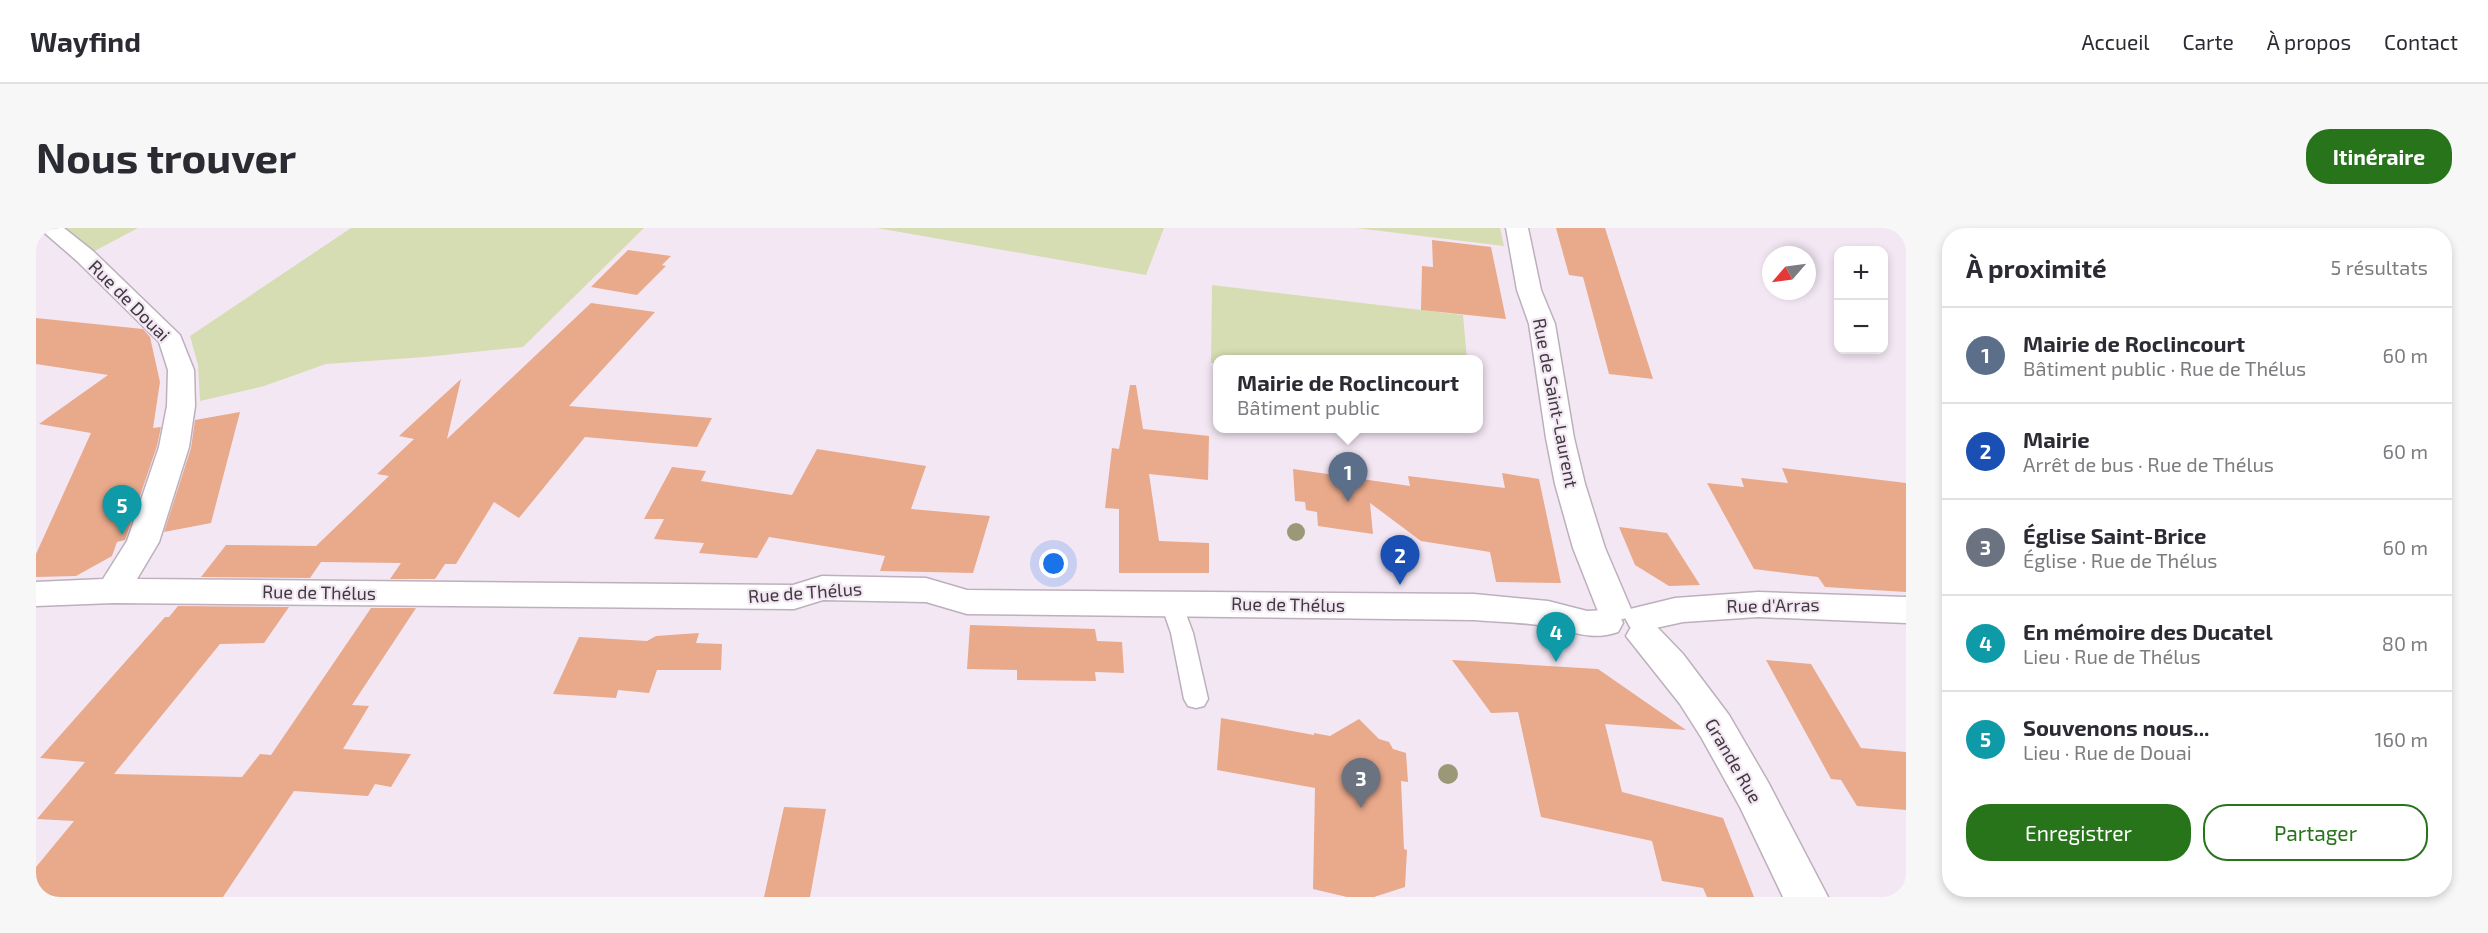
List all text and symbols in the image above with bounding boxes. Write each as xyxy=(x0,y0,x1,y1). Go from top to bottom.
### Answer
text: Wayfind xyxy=(30,24,141,58)
text: Accueil xyxy=(2081,29,2150,54)
text: Carte xyxy=(2183,29,2234,54)
text: À propos xyxy=(2267,29,2351,54)
text: Contact xyxy=(2384,29,2458,54)
button: Itinéraire xyxy=(2306,129,2452,184)
text: Nous trouver xyxy=(36,131,296,181)
north arrow xyxy=(1762,246,1816,300)
map controls xyxy=(1834,246,1888,354)
button: + xyxy=(1834,246,1888,300)
text: À proximité xyxy=(1966,252,2107,283)
street label: Rue de Douai xyxy=(85,255,175,345)
text: 5 résultats xyxy=(2331,255,2428,279)
button: − xyxy=(1834,300,1888,354)
street label: Rue de Saint-Laurent xyxy=(1529,316,1583,490)
text: Mairie de Roclincourt xyxy=(2023,330,2245,356)
text: 1 xyxy=(1981,343,1990,367)
text: 60 m xyxy=(2383,343,2428,367)
popup xyxy=(1213,355,1483,433)
text: Bâtiment public · Rue de Thélus xyxy=(2023,356,2306,380)
text: Mairie de Roclincourt xyxy=(1237,369,1459,395)
text: Bâtiment public xyxy=(1237,395,1380,419)
text: Mairie xyxy=(2023,426,2090,452)
text: 2 xyxy=(1980,439,1991,463)
text: 60 m xyxy=(2383,439,2428,463)
pin: 1 xyxy=(1328,452,1368,502)
text: Arrêt de bus · Rue de Thélus xyxy=(2023,452,2274,476)
pin: 5 xyxy=(102,486,142,535)
text: Église Saint-Brice xyxy=(2023,522,2206,548)
text: 3 xyxy=(1980,535,1991,559)
text: 60 m xyxy=(2383,535,2428,559)
pin: 2 xyxy=(1380,536,1420,585)
text: Église · Rue de Thélus xyxy=(2023,548,2217,572)
your location xyxy=(1039,549,1068,578)
street label: Rue de Thélus xyxy=(747,577,863,607)
street label: Rue de Thélus xyxy=(262,580,376,604)
street label: Rue de Thélus xyxy=(1231,592,1345,616)
street label: Rue d'Arras xyxy=(1726,593,1820,617)
pin: 4 xyxy=(1536,612,1576,662)
text: En mémoire des Ducatel xyxy=(2023,618,2273,644)
text: 4 xyxy=(1979,631,1992,655)
text: 80 m xyxy=(2382,631,2428,655)
text: Lieu · Rue de Thélus xyxy=(2023,644,2201,668)
street label: Grande Rue xyxy=(1701,714,1767,807)
text: Souvenons nous... xyxy=(2023,714,2209,740)
text: 5 xyxy=(1980,727,1991,751)
text: 160 m xyxy=(2375,727,2428,751)
text: Lieu · Rue de Douai xyxy=(2023,740,2192,764)
pin: 3 xyxy=(1342,758,1380,808)
button: Enregistrer xyxy=(1966,804,2191,861)
button: Partager xyxy=(2203,804,2428,861)

